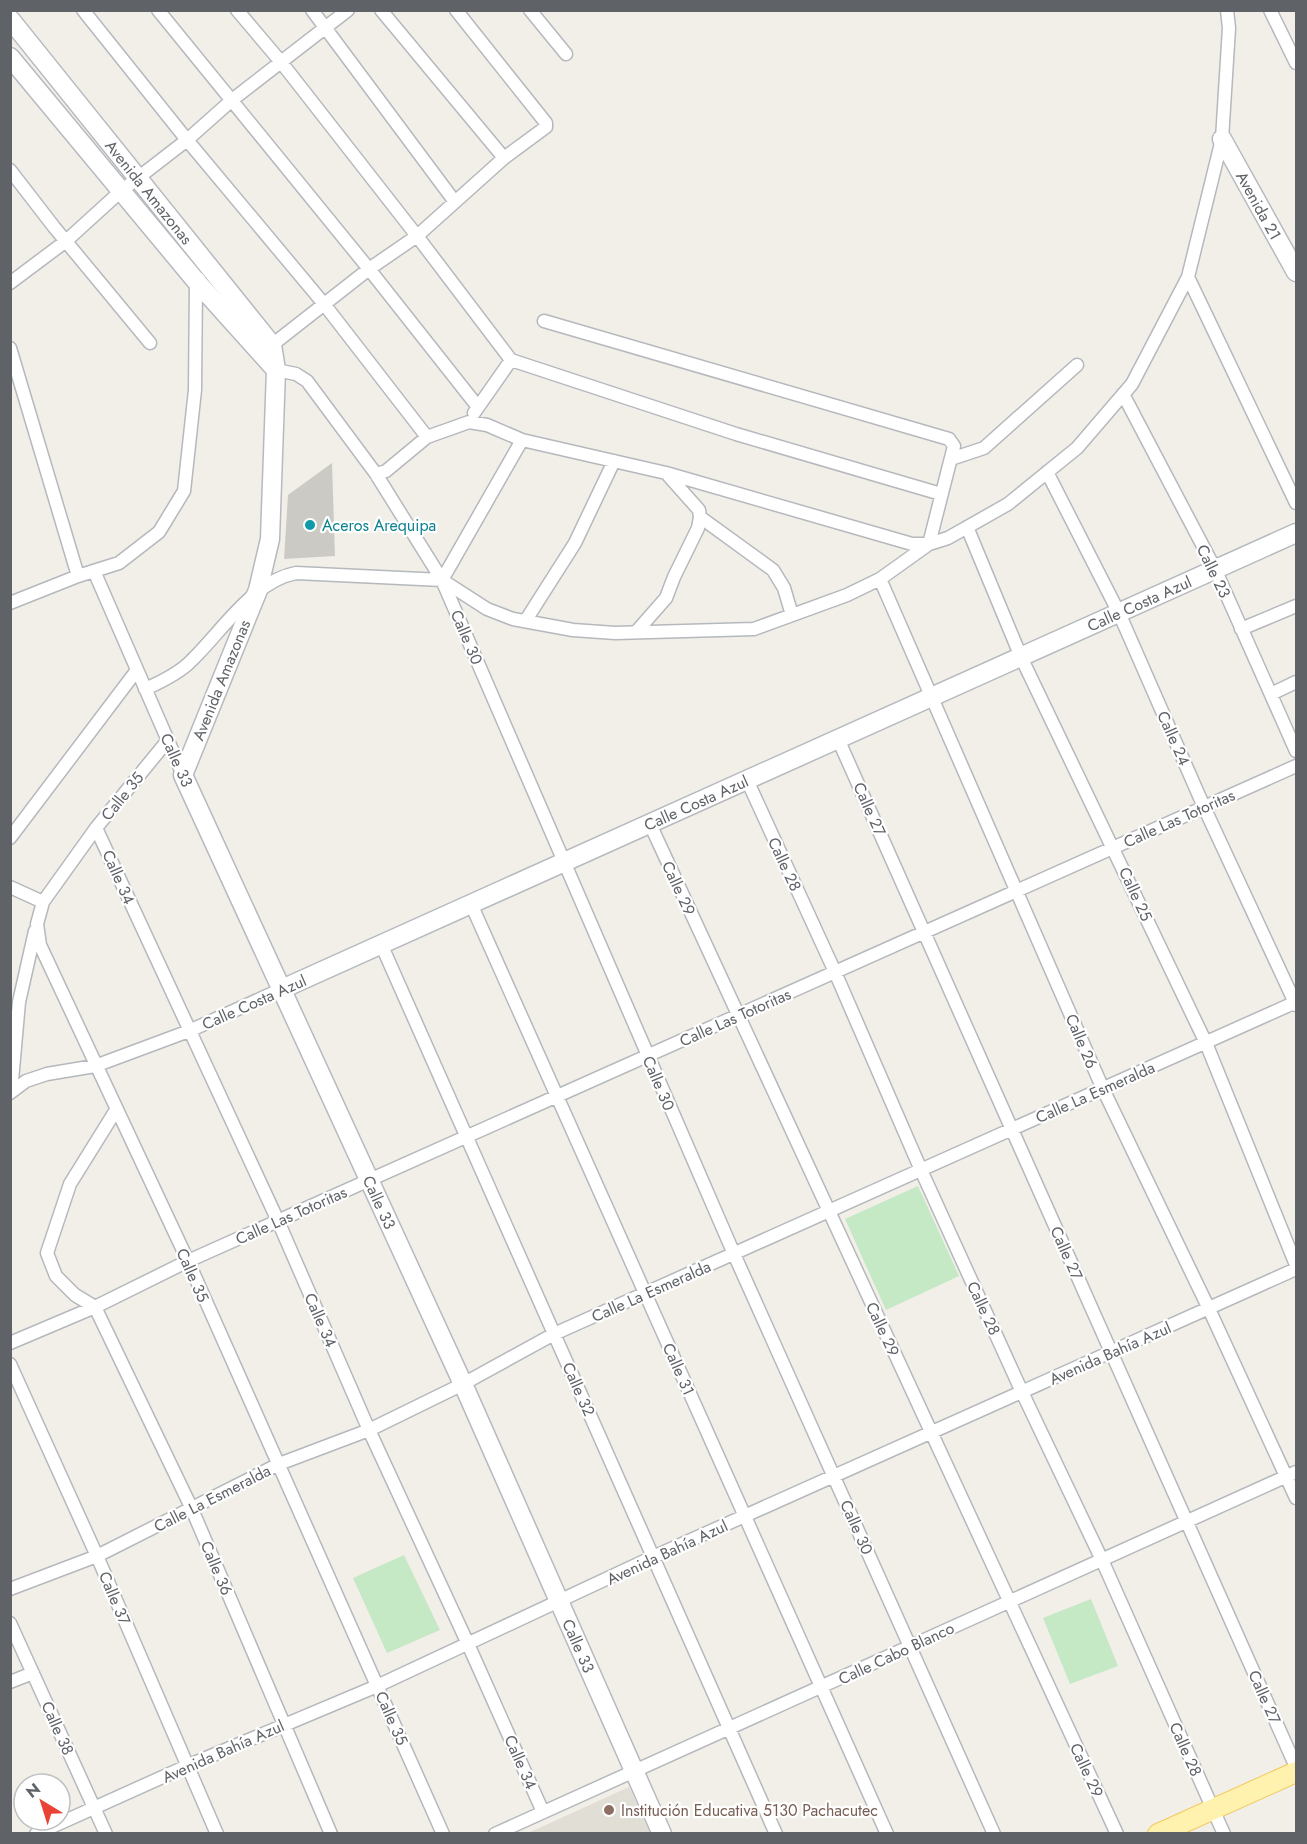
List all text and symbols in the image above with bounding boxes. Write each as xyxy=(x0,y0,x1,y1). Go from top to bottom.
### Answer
street label: Avenida Amazonas xyxy=(100,135,198,250)
street label: Avenida 21 xyxy=(1230,167,1287,244)
place label: Aceros Arequipa xyxy=(322,514,436,537)
marker: Aceros Arequipa xyxy=(303,518,317,532)
street label: Calle 23 xyxy=(1191,541,1236,602)
street label: Calle Costa Azul xyxy=(1084,570,1195,637)
street label: Calle 30 xyxy=(445,606,488,668)
street label: Avenida Amazonas xyxy=(187,616,256,744)
street label: Calle 24 xyxy=(1151,707,1196,769)
street label: Calle 33 xyxy=(155,730,199,791)
street label: Calle 35 xyxy=(96,767,149,826)
street label: Calle Costa Azul xyxy=(640,770,752,837)
street label: Calle 27 xyxy=(848,779,892,840)
street label: Calle Las Totoritas xyxy=(1120,784,1239,853)
street label: Calle 28 xyxy=(762,834,807,895)
street label: Calle 34 xyxy=(96,846,141,908)
street label: Calle 29 xyxy=(656,857,701,919)
street label: Calle 25 xyxy=(1113,863,1158,925)
street label: Calle Costa Azul xyxy=(198,969,310,1036)
street label: Calle Las Totoritas xyxy=(676,983,795,1052)
street label: Calle 26 xyxy=(1060,1010,1103,1072)
street label: Calle 30 xyxy=(637,1052,680,1114)
street label: Calle La Esmeralda xyxy=(1032,1056,1159,1129)
street label: Calle 33 xyxy=(357,1172,401,1233)
street label: Calle Las Totoritas xyxy=(232,1181,351,1250)
street label: Calle 27 xyxy=(1045,1223,1089,1284)
street label: Calle 35 xyxy=(170,1245,215,1306)
street label: Calle La Esmeralda xyxy=(588,1255,715,1328)
street label: Calle 28 xyxy=(961,1278,1006,1339)
street label: Calle 34 xyxy=(298,1289,343,1351)
street label: Calle 29 xyxy=(860,1298,905,1360)
street label: Avenida Bahía Azul xyxy=(1046,1316,1175,1391)
street label: Calle 31 xyxy=(657,1339,700,1399)
street label: Calle 32 xyxy=(556,1359,601,1420)
street label: Calle La Esmeralda xyxy=(150,1459,275,1538)
street label: Calle 30 xyxy=(834,1496,879,1558)
street label: Avenida Bahía Azul xyxy=(603,1514,732,1591)
street label: Calle 36 xyxy=(195,1537,238,1599)
street label: Calle 37 xyxy=(93,1568,136,1629)
street label: Calle 33 xyxy=(556,1615,600,1677)
street label: Calle Cabo Blanco xyxy=(834,1616,958,1690)
street label: Calle 27 xyxy=(1243,1667,1287,1728)
street label: Calle 35 xyxy=(369,1688,414,1749)
street label: Calle 38 xyxy=(36,1698,80,1759)
street label: Avenida Bahía Azul xyxy=(159,1714,288,1789)
street label: Calle 28 xyxy=(1163,1719,1208,1780)
street label: Calle 34 xyxy=(498,1731,543,1793)
street label: Calle 29 xyxy=(1064,1739,1109,1801)
north arrow xyxy=(12,1772,72,1832)
text: N xyxy=(21,1778,45,1804)
place label: Institución Educativa 5130 Pachacutec xyxy=(621,1799,878,1822)
marker: Institución Educativa 5130 Pachacutec xyxy=(602,1803,616,1817)

